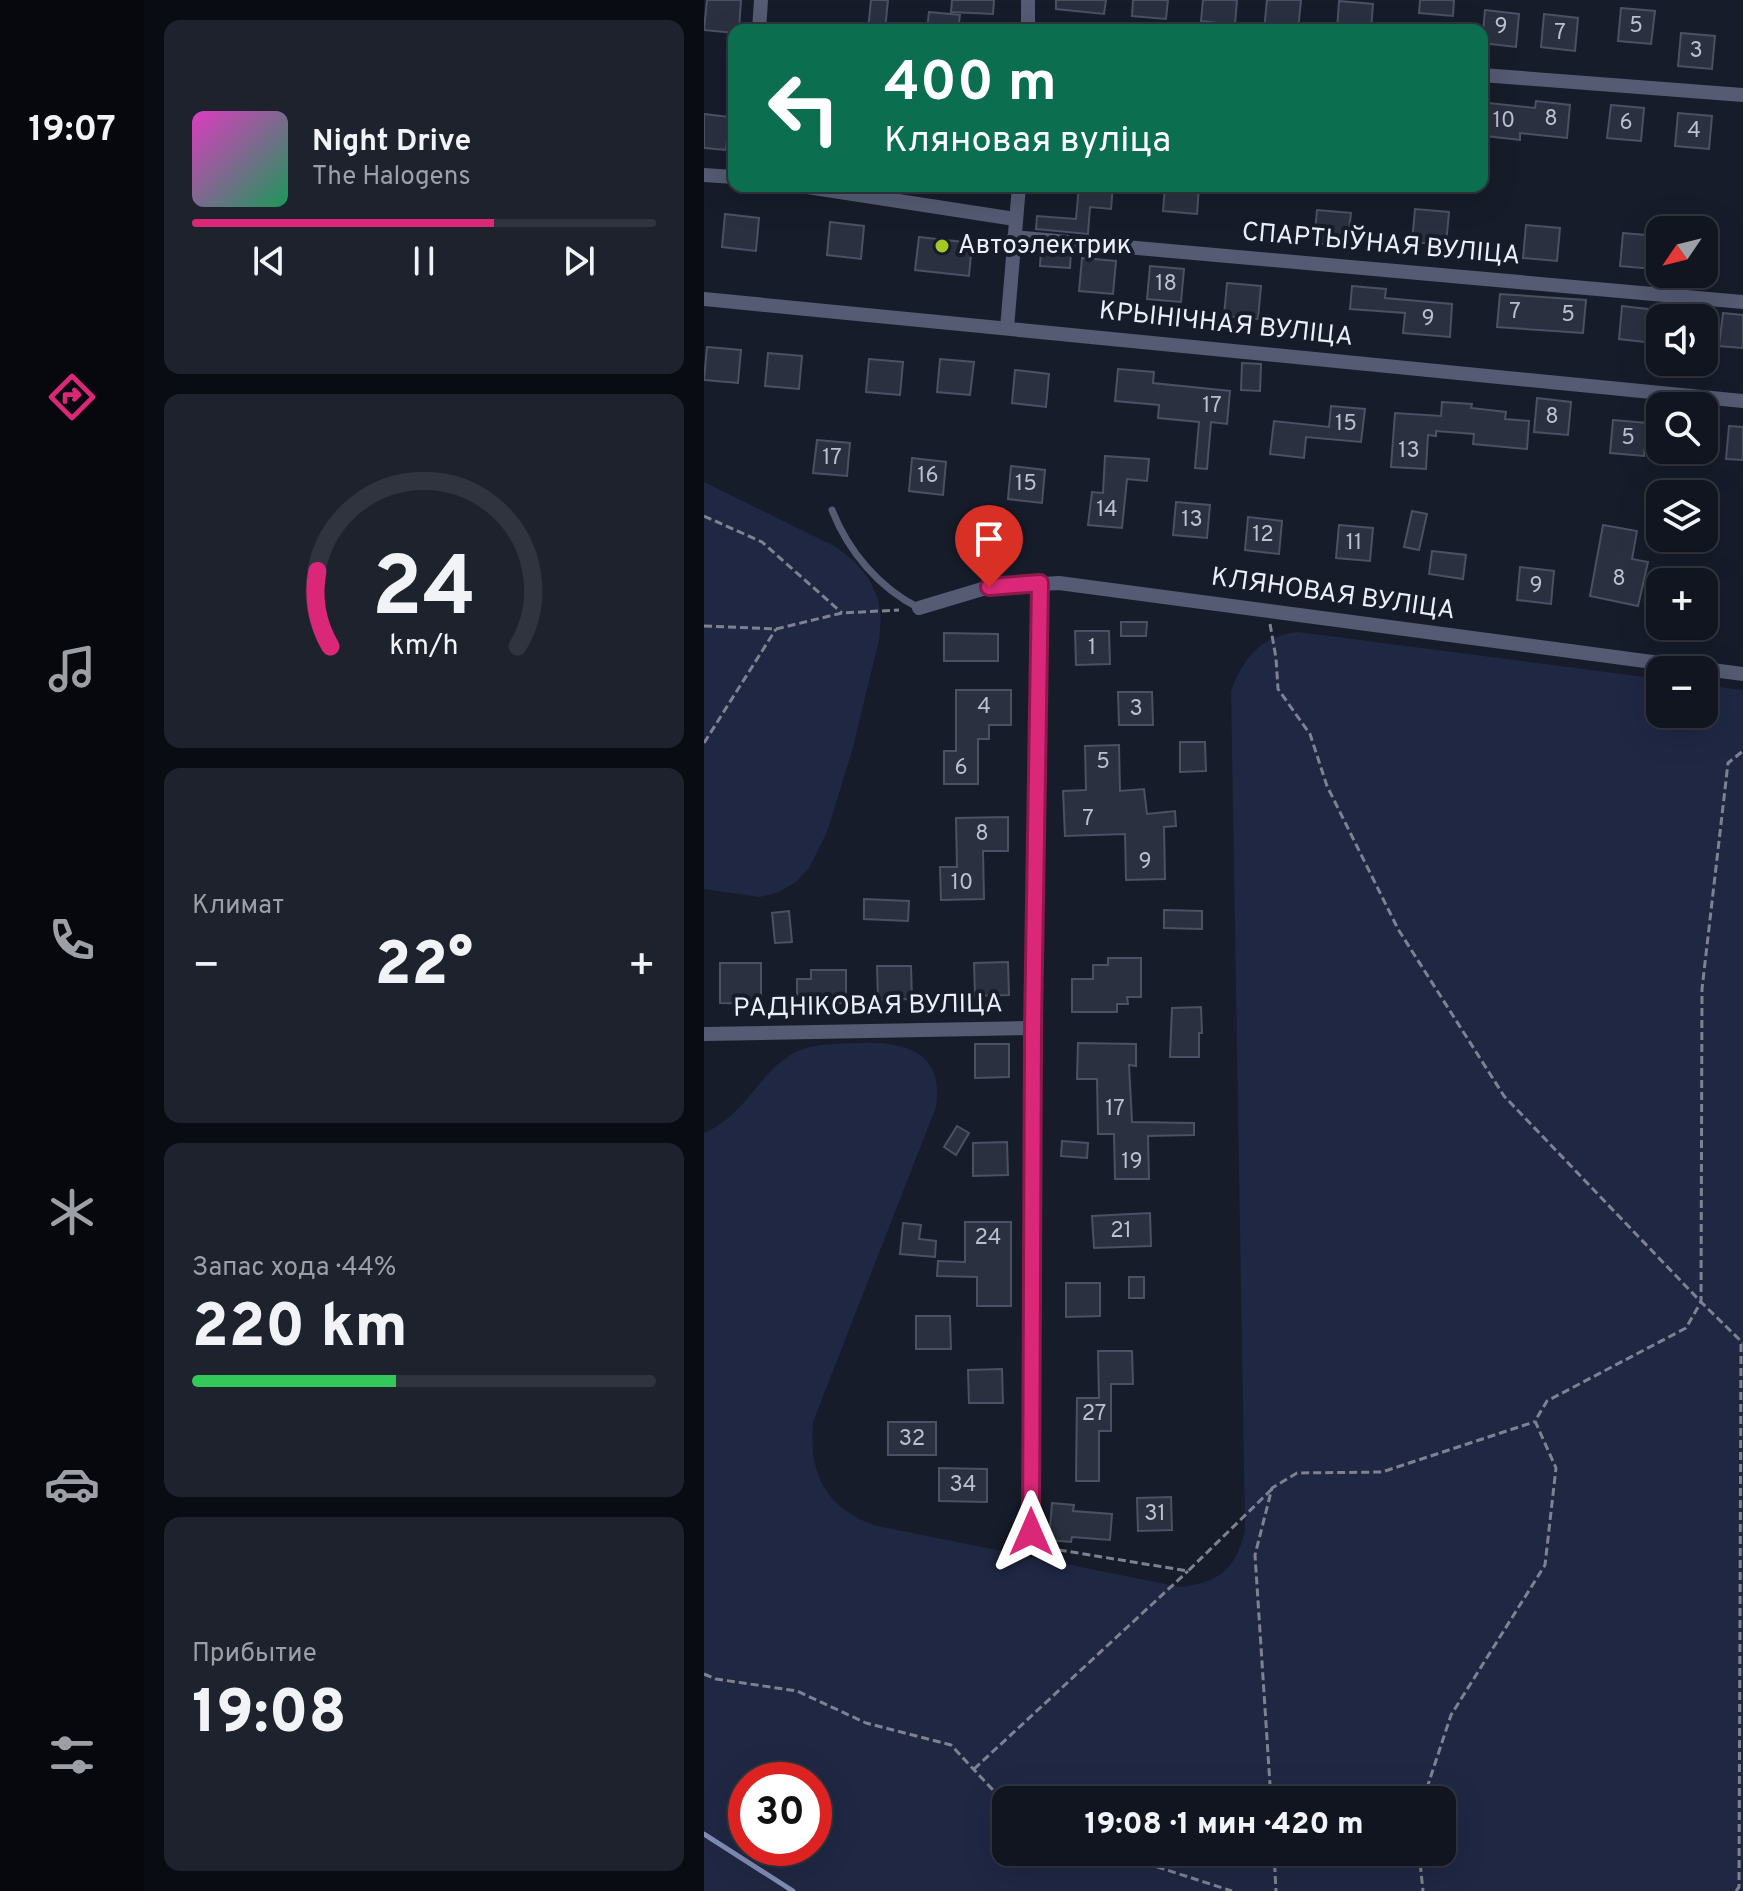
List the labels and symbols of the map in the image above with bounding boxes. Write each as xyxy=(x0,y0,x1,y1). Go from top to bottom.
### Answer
house number: 5 xyxy=(1629,13,1643,40)
house number: 9 xyxy=(1494,14,1508,41)
house number: 7 xyxy=(1554,20,1566,47)
house number: 3 xyxy=(1689,38,1703,65)
house number: 8 xyxy=(1544,106,1558,133)
house number: 10 xyxy=(1493,108,1515,135)
house number: 6 xyxy=(1619,110,1633,137)
house number: 4 xyxy=(1687,118,1701,145)
street label: СПАРТЫЎНАЯ ВУЛІЦА xyxy=(1240,214,1522,274)
north arrow xyxy=(1646,216,1718,288)
place label: Автоэлектрик xyxy=(958,230,1132,263)
marker: Автоэлектрик xyxy=(933,237,951,255)
house number: 18 xyxy=(1155,271,1177,298)
street label: КРЫНІЧНАЯ ВУЛІЦА xyxy=(1097,295,1355,355)
house number: 7 xyxy=(1509,299,1521,326)
house number: 5 xyxy=(1561,302,1575,329)
house number: 9 xyxy=(1421,306,1435,333)
house number: 17 xyxy=(1202,393,1222,420)
house number: 8 xyxy=(1545,404,1559,431)
house number: 15 xyxy=(1335,411,1357,438)
house number: 5 xyxy=(1621,425,1635,452)
house number: 13 xyxy=(1398,438,1420,465)
house number: 17 xyxy=(822,445,842,472)
house number: 16 xyxy=(917,463,939,490)
house number: 15 xyxy=(1015,471,1037,498)
house number: 14 xyxy=(1096,497,1118,524)
pin xyxy=(955,505,1023,587)
house number: 13 xyxy=(1181,507,1203,534)
house number: 12 xyxy=(1252,522,1274,549)
house number: 11 xyxy=(1346,530,1362,557)
street label: КЛЯНОВАЯ ВУЛІЦА xyxy=(1209,562,1457,628)
house number: 8 xyxy=(1612,566,1626,593)
house number: 9 xyxy=(1529,573,1543,600)
house number: 1 xyxy=(1088,635,1096,662)
house number: 4 xyxy=(977,694,991,721)
house number: 3 xyxy=(1129,696,1143,723)
house number: 5 xyxy=(1096,749,1110,776)
house number: 6 xyxy=(954,755,968,782)
house number: 7 xyxy=(1082,806,1094,833)
house number: 8 xyxy=(975,821,989,848)
house number: 9 xyxy=(1138,849,1152,876)
house number: 10 xyxy=(951,870,973,897)
street label: РАДНІКОВАЯ ВУЛІЦА xyxy=(733,988,1003,1026)
house number: 17 xyxy=(1105,1096,1125,1123)
house number: 19 xyxy=(1121,1149,1143,1176)
house number: 21 xyxy=(1110,1218,1132,1245)
house number: 24 xyxy=(975,1225,1001,1252)
house number: 27 xyxy=(1082,1401,1106,1428)
house number: 32 xyxy=(899,1426,925,1453)
house number: 34 xyxy=(950,1472,976,1499)
position arrow xyxy=(989,1490,1073,1574)
house number: 31 xyxy=(1144,1501,1166,1528)
speed limit sign: 30 xyxy=(728,1762,832,1866)

